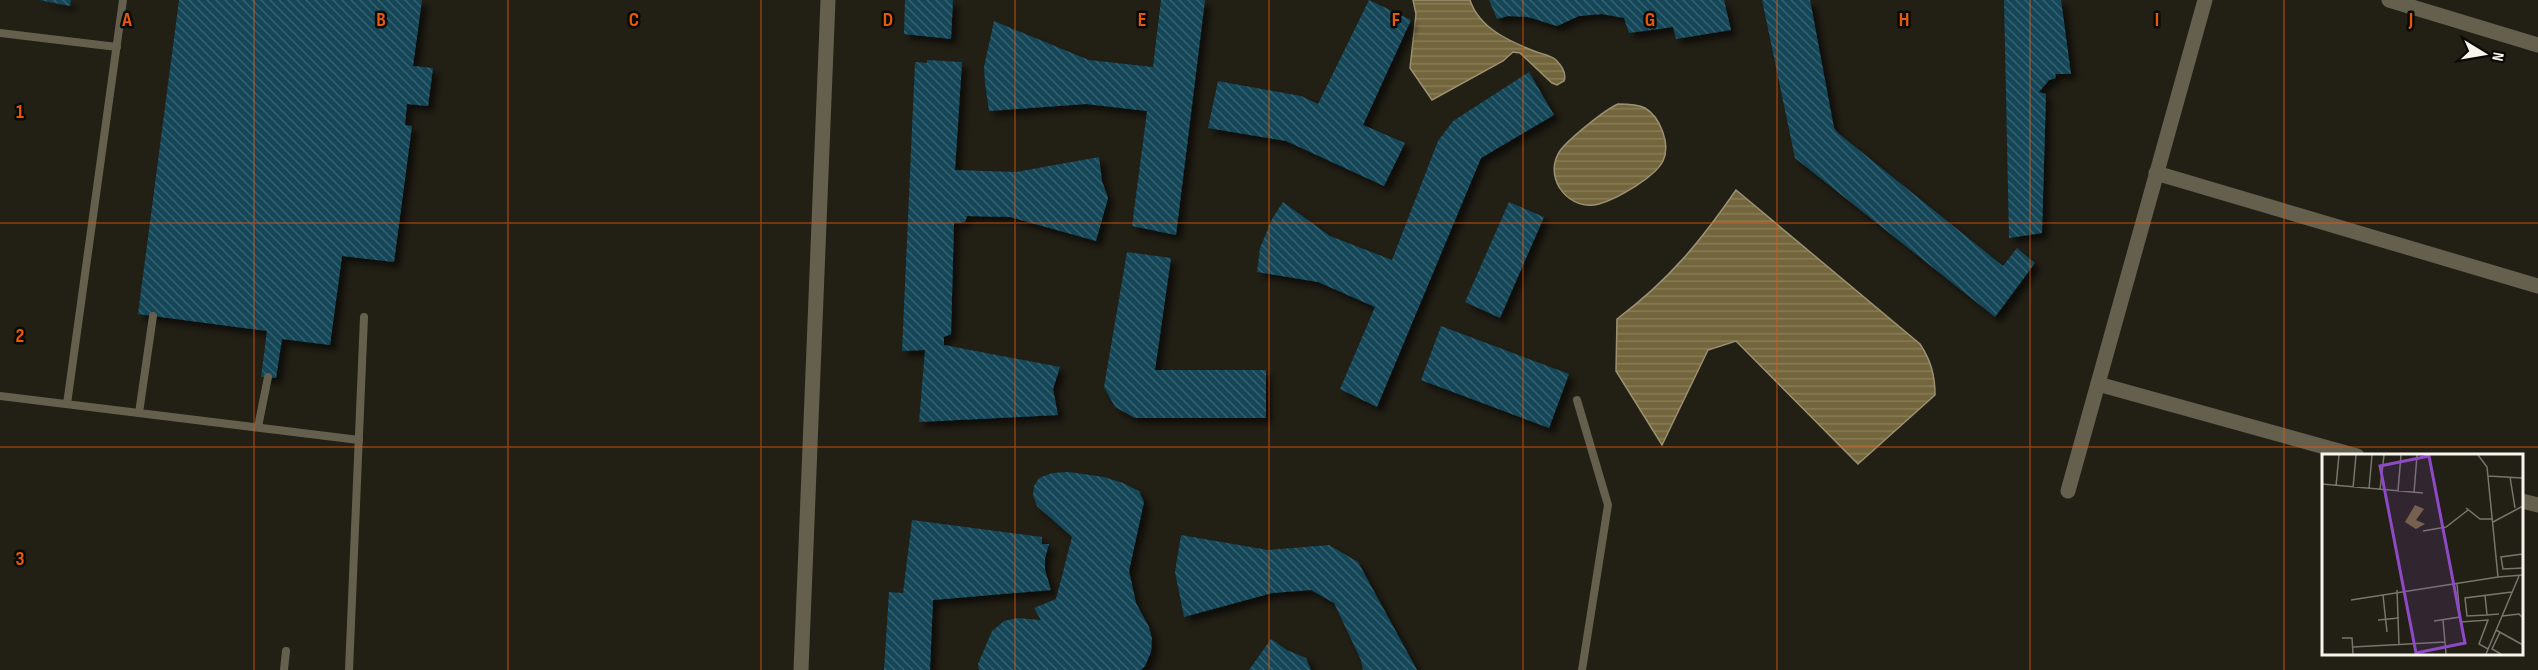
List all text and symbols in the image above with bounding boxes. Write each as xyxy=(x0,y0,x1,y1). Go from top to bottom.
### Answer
text: A xyxy=(121,8,132,32)
text: B xyxy=(376,8,386,32)
text: C xyxy=(629,8,639,32)
text: D xyxy=(883,8,893,32)
text: E xyxy=(1138,8,1146,32)
text: F xyxy=(1392,8,1400,32)
text: G xyxy=(1645,8,1655,32)
text: H xyxy=(1899,8,1909,32)
text: I xyxy=(2155,8,2159,32)
text: J xyxy=(2408,8,2413,32)
north arrow xyxy=(2454,24,2514,84)
text: N xyxy=(2487,51,2507,63)
text: 1 xyxy=(16,100,24,124)
text: 2 xyxy=(16,324,24,348)
inset map xyxy=(2322,454,2523,655)
text: 3 xyxy=(16,547,25,571)

